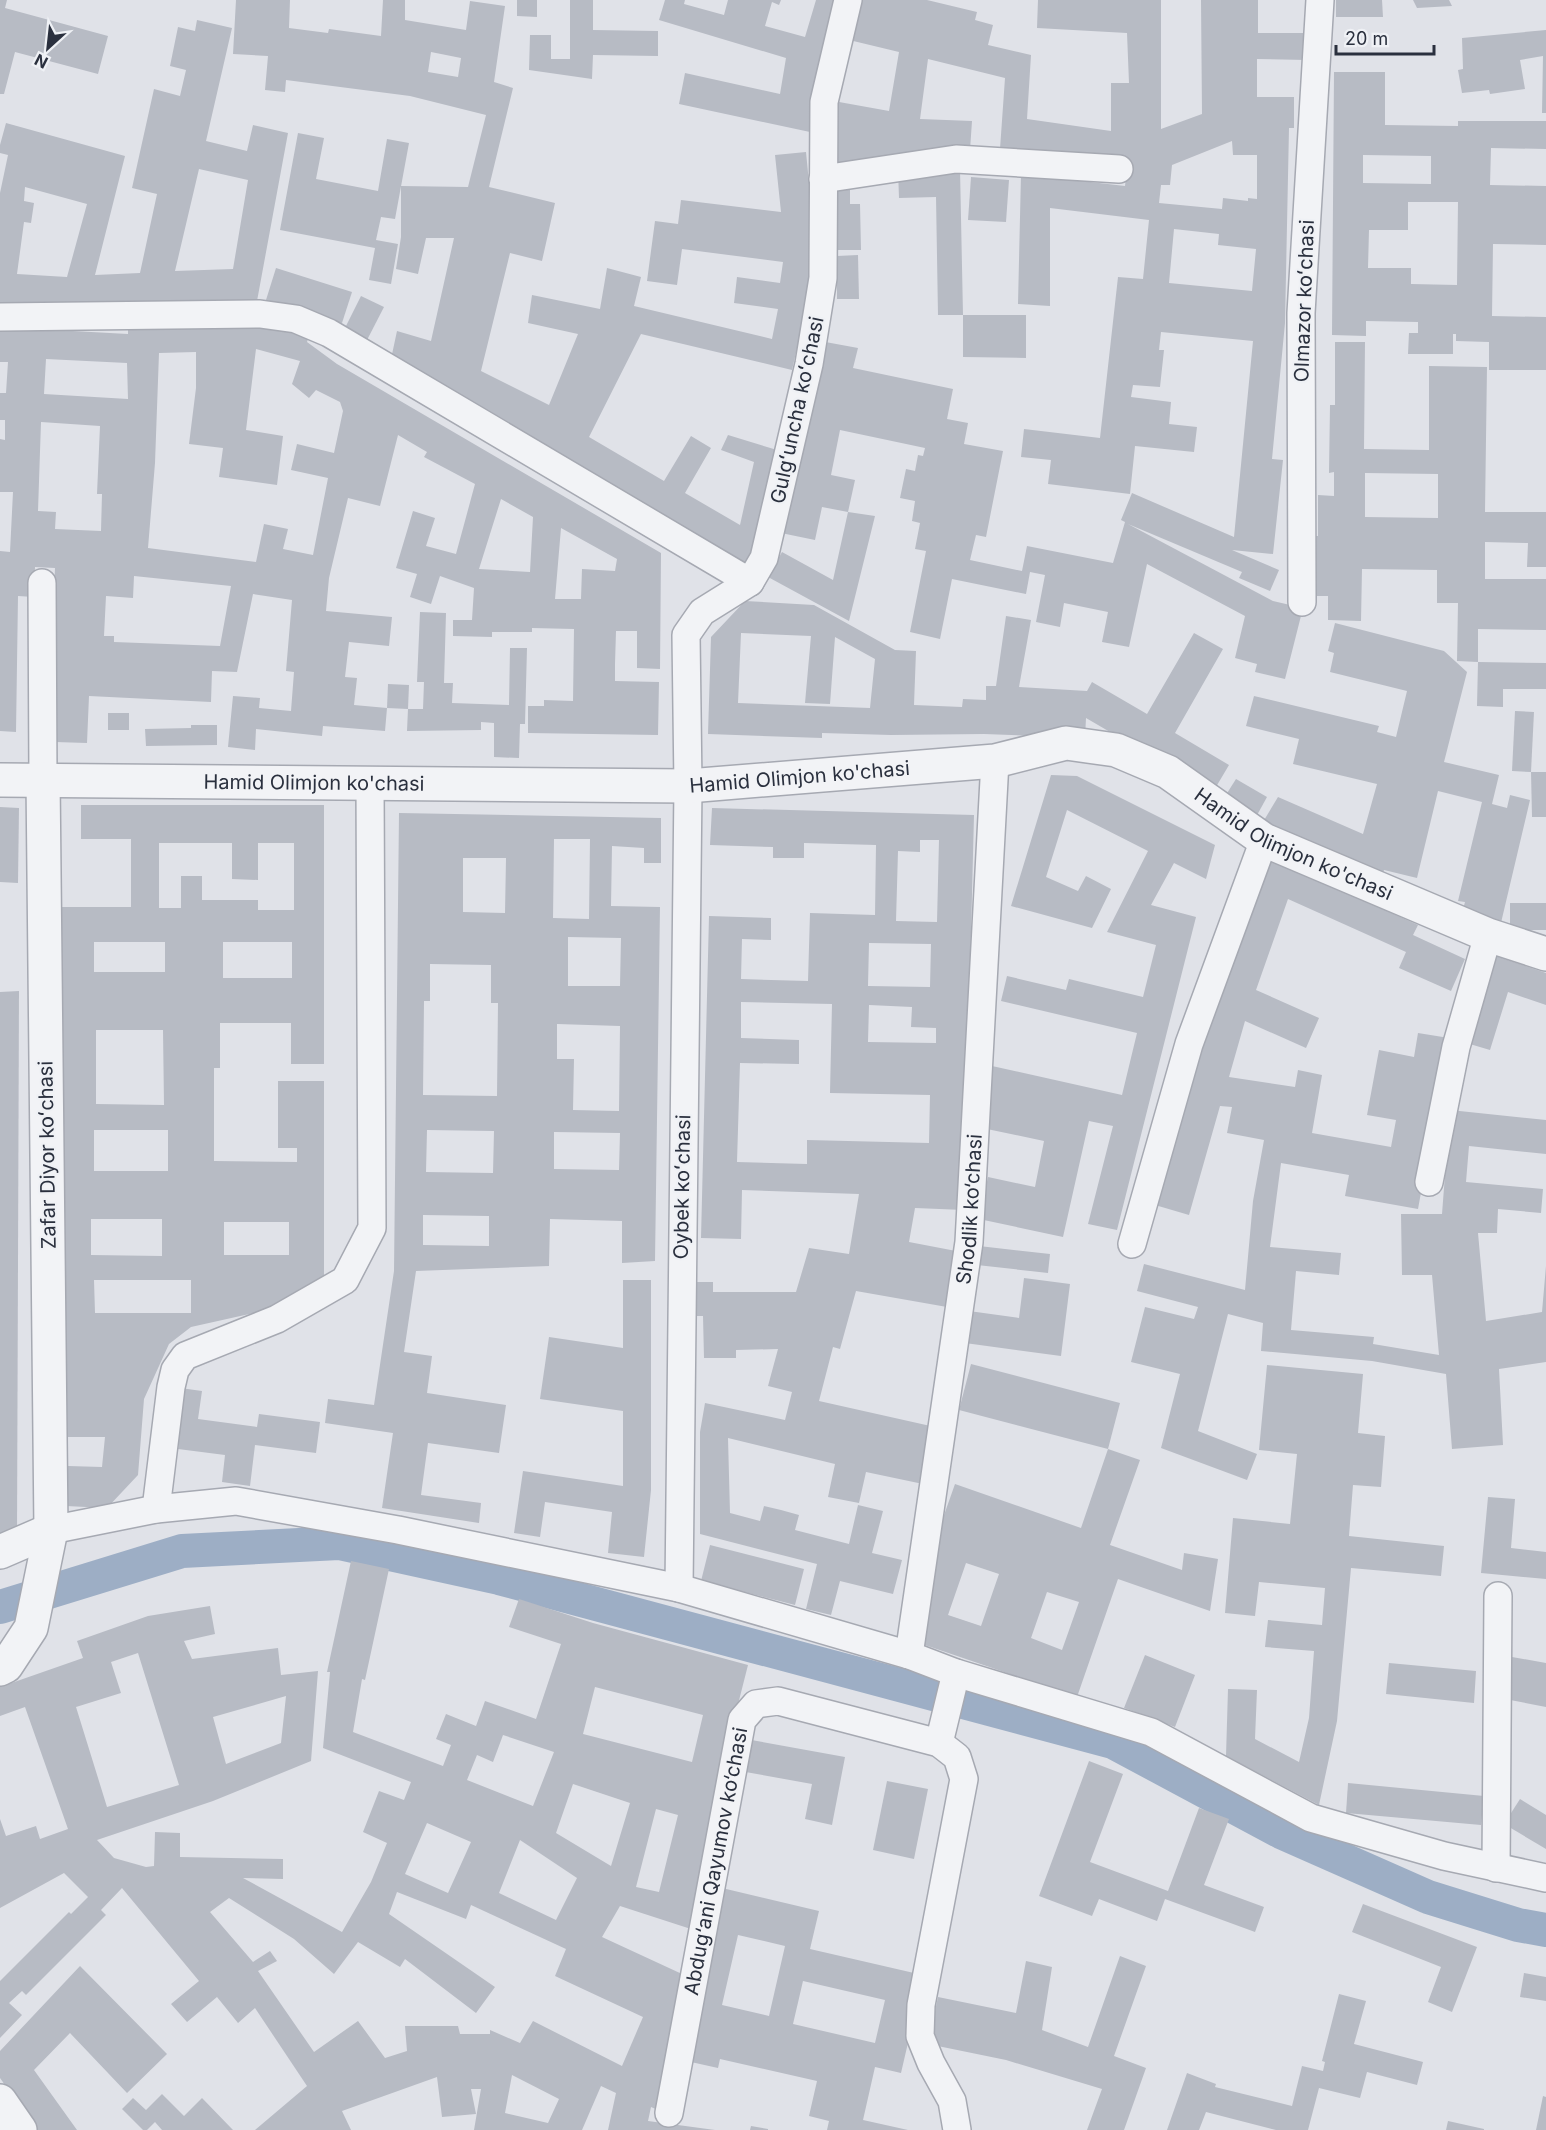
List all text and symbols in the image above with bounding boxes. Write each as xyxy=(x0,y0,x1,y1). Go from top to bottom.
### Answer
north arrow xyxy=(18,18,78,78)
scale bar xyxy=(1336,18,1434,56)
text: 20 m xyxy=(1345,28,1388,49)
text: N xyxy=(31,50,51,73)
street label: Olmazor koʻchasi xyxy=(1289,219,1319,383)
street label: Gulgʻuncha koʻchasi xyxy=(765,314,829,506)
street label: Hamid Olimjon ko'chasi xyxy=(688,756,911,798)
street label: Hamid Olimjon ko'chasi xyxy=(203,770,425,796)
street label: Hamid Olimjon ko'chasi xyxy=(1190,783,1396,905)
street label: Zafar Diyor koʻchasi xyxy=(33,1061,61,1249)
street label: Oybek koʻchasi xyxy=(669,1114,695,1260)
street label: Shodlik ko‘chasi xyxy=(951,1133,987,1286)
street label: Abdug‘ani Qayumov ko‘chasi xyxy=(679,1725,752,1997)

